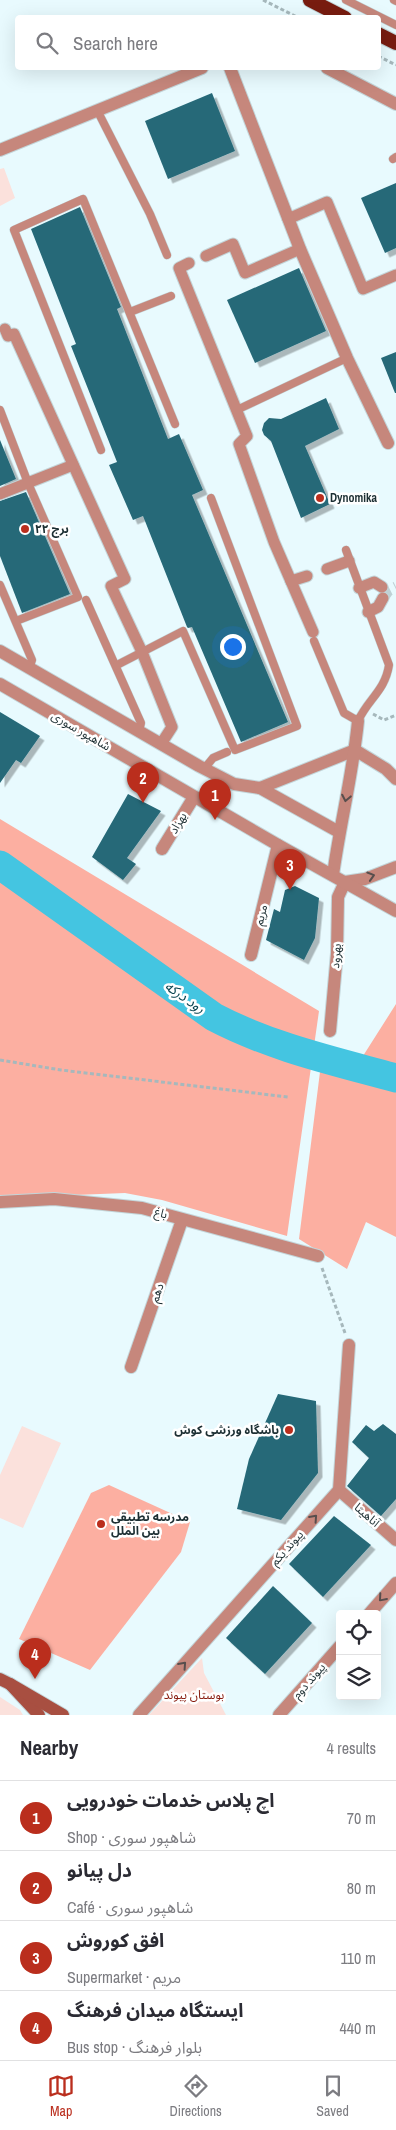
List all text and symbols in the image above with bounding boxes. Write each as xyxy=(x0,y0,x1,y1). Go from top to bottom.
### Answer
search box xyxy=(15,15,381,70)
icon: search xyxy=(33,29,61,57)
text: Search here xyxy=(73,30,158,56)
place label: Dynomika xyxy=(330,490,378,506)
marker: Dynomika xyxy=(314,492,326,504)
place label: برج ۲۲ xyxy=(35,521,69,538)
marker: برج ۲۲ xyxy=(19,523,31,535)
your location xyxy=(220,634,246,660)
street label: شاهپور سوری xyxy=(49,708,113,754)
pin: 2 xyxy=(127,762,159,803)
pin: 1 xyxy=(199,779,231,820)
one-way arrow xyxy=(341,793,352,802)
street label: بهزاد xyxy=(165,809,191,837)
pin: 3 xyxy=(274,849,306,890)
one-way arrow xyxy=(366,872,375,882)
street label: مریم xyxy=(251,903,272,927)
street label: بهرود xyxy=(327,943,345,969)
water label: رود درکه xyxy=(161,977,209,1017)
street label: باغ xyxy=(152,1204,169,1223)
street label: دهم xyxy=(146,1281,169,1305)
place label: باشگاه ورزشی کوش xyxy=(174,1422,279,1438)
marker: باشگاه ورزشی کوش xyxy=(283,1424,295,1436)
street label: آناهیتا xyxy=(351,1499,384,1531)
place label: مدرسه تطبیقی بین الملل xyxy=(111,1509,189,1539)
one-way arrow xyxy=(308,1514,317,1523)
marker: مدرسه تطبیقی بین الملل xyxy=(95,1518,107,1530)
street label: پیوند یکم xyxy=(267,1527,308,1570)
one-way arrow xyxy=(379,1593,388,1602)
map controls xyxy=(336,1610,381,1700)
button: locate xyxy=(336,1610,381,1655)
pin: 4 xyxy=(19,1638,51,1679)
button: layers xyxy=(336,1655,381,1700)
street label: پیوند دوم xyxy=(289,1660,330,1703)
one-way arrow xyxy=(177,1662,186,1671)
park label: بوستان پیوند xyxy=(164,1687,224,1703)
text: Nearby xyxy=(20,1733,78,1762)
text: 4 results xyxy=(326,1737,376,1759)
text: اچ پلاس خدمات خودرویی xyxy=(67,1787,274,1813)
text: 1 xyxy=(32,1807,40,1829)
text: 70 m xyxy=(347,1807,376,1829)
text: Shop · شاهپور سوری xyxy=(67,1826,196,1848)
text: دل پیانو xyxy=(67,1857,132,1883)
text: 2 xyxy=(32,1877,40,1899)
text: 80 m xyxy=(347,1877,376,1899)
text: Café · شاهپور سوری xyxy=(67,1896,193,1918)
text: افق کوروش xyxy=(67,1927,164,1953)
text: 3 xyxy=(32,1947,40,1969)
text: 110 m xyxy=(340,1947,376,1969)
text: Supermarket · مریم xyxy=(67,1966,181,1988)
text: ایستگاه میدان فرهنگ xyxy=(67,1997,243,2023)
text: 4 xyxy=(32,2017,40,2039)
text: 440 m xyxy=(340,2017,376,2039)
text: Bus stop · بلوار فرهنگ xyxy=(67,2036,202,2058)
tab: Map xyxy=(47,2072,75,2120)
tab: Directions xyxy=(170,2072,222,2120)
tab: Saved xyxy=(316,2072,349,2120)

